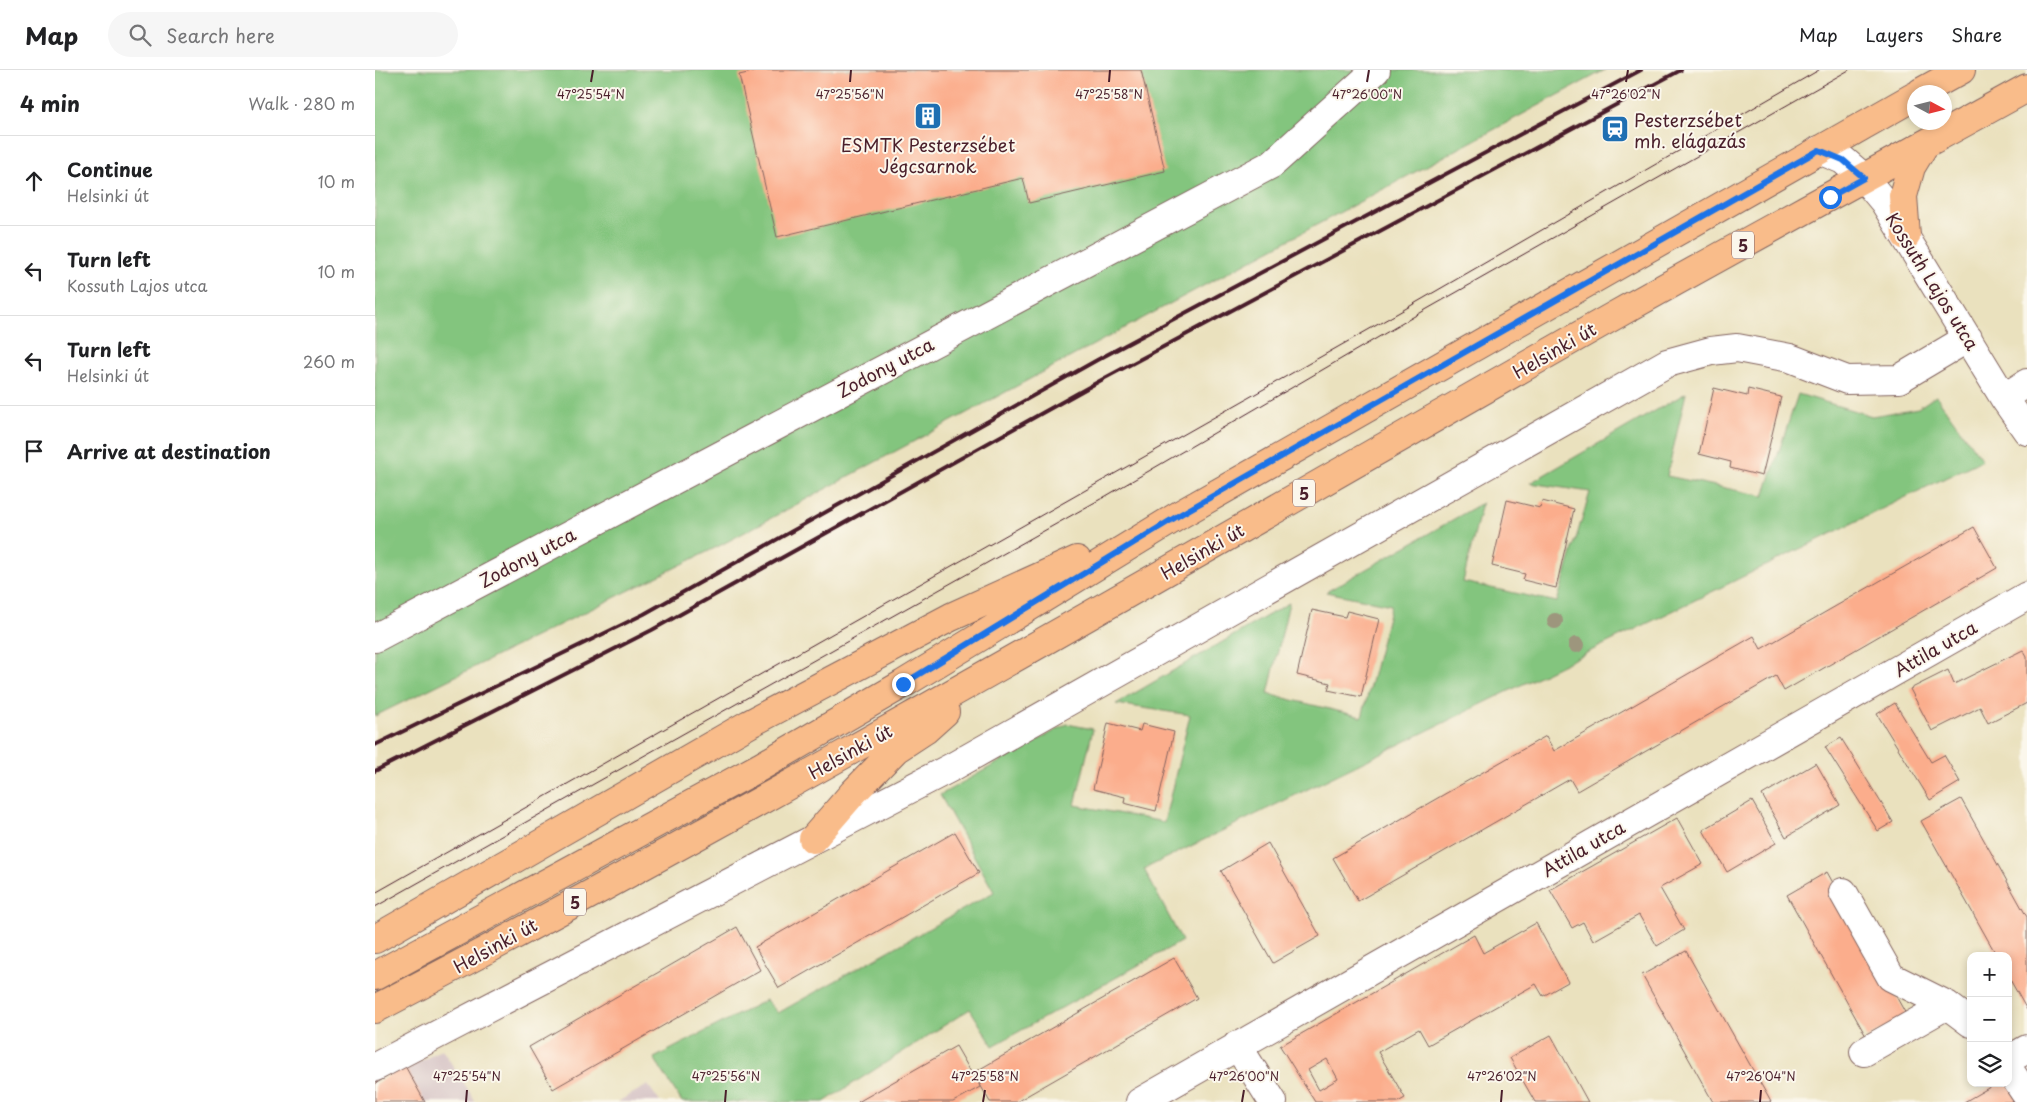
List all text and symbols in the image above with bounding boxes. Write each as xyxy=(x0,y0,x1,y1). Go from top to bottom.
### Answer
search box xyxy=(108,12,458,57)
text: Map xyxy=(25,17,78,53)
icon: search xyxy=(126,21,154,49)
text: Search here xyxy=(166,21,275,49)
text: Map xyxy=(1799,21,1838,48)
text: Layers xyxy=(1866,21,1923,48)
text: Share xyxy=(1951,21,2002,48)
text: 47°25'54"N xyxy=(557,85,625,103)
text: 47°25'56"N xyxy=(816,85,884,103)
text: 47°25'58"N xyxy=(1075,85,1143,103)
text: 47°26'00"N xyxy=(1332,85,1402,103)
text: 47°26'02"N xyxy=(1591,85,1661,103)
north arrow xyxy=(1907,85,1952,130)
text: 4 min xyxy=(20,87,80,119)
text: Walk · 280 m xyxy=(248,91,355,115)
building icon: ESMTK Pesterzsébet Jégcsarnok xyxy=(913,101,943,131)
place label: Pesterzsébet mh. elágazás xyxy=(1634,106,1746,154)
station icon: Pesterzsébet mh. elágazás xyxy=(1600,114,1630,144)
place label: ESMTK Pesterzsébet Jégcsarnok xyxy=(841,131,1015,179)
text: Continue xyxy=(67,155,153,183)
icon: ahead xyxy=(20,167,48,195)
text: 10 m xyxy=(318,169,355,193)
text: Helsinki út xyxy=(67,183,149,207)
route start xyxy=(1819,186,1842,209)
street label: Kossuth Lajos utca xyxy=(1880,207,1987,356)
road number: 5 xyxy=(1732,232,1754,258)
text: Turn left xyxy=(67,245,151,273)
icon: left xyxy=(20,257,48,285)
text: 10 m xyxy=(318,259,355,283)
text: Kossuth Lajos utca xyxy=(67,273,207,297)
street label: Helsinki út xyxy=(1507,315,1601,385)
street label: Zodony utca xyxy=(832,330,939,404)
text: Turn left xyxy=(67,335,151,363)
icon: left xyxy=(20,347,48,375)
text: 260 m xyxy=(303,349,355,373)
text: Helsinki út xyxy=(67,363,149,387)
icon: arrive xyxy=(20,437,48,465)
text: Arrive at destination xyxy=(67,437,271,465)
road number: 5 xyxy=(1293,479,1315,506)
street label: Helsinki út xyxy=(1155,516,1249,586)
street label: Zodony utca xyxy=(474,520,581,594)
street label: Attila utca xyxy=(1888,613,1982,683)
route end xyxy=(892,673,915,696)
street label: Helsinki út xyxy=(803,717,897,785)
street label: Attila utca xyxy=(1536,813,1630,883)
road number: 5 xyxy=(564,889,586,916)
street label: Helsinki út xyxy=(448,911,542,979)
map controls xyxy=(1967,952,2012,1087)
button: + xyxy=(1967,952,2012,997)
button: − xyxy=(1967,997,2012,1042)
button: layers xyxy=(1967,1042,2012,1087)
text: 47°25'54"N xyxy=(433,1067,501,1085)
text: 47°25'56"N xyxy=(692,1067,760,1085)
text: 47°25'58"N xyxy=(951,1067,1019,1085)
text: 47°26'00"N xyxy=(1209,1067,1279,1085)
text: 47°26'02"N xyxy=(1467,1067,1537,1085)
text: 47°26'04"N xyxy=(1726,1067,1796,1085)

